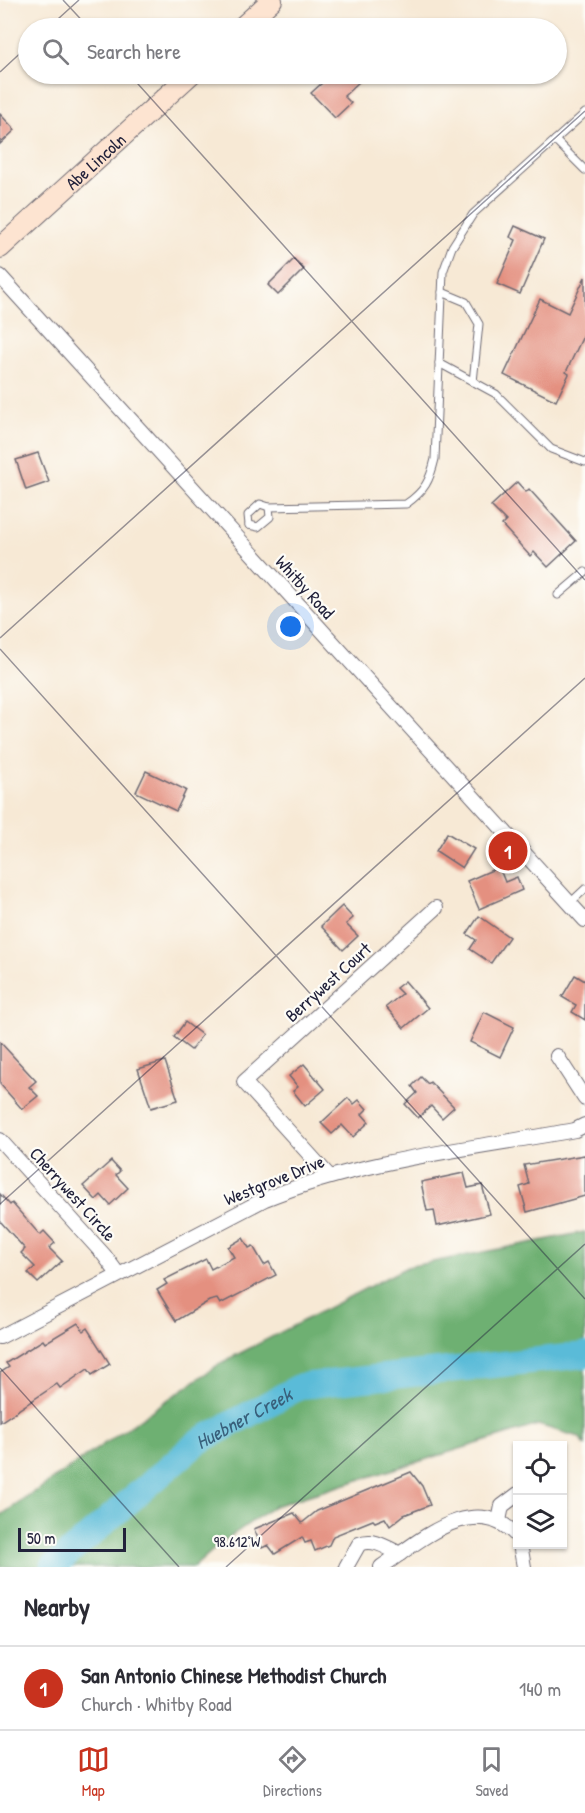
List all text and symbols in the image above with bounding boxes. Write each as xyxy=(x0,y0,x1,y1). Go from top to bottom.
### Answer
search box xyxy=(18,18,567,84)
icon: search xyxy=(39,35,72,68)
text: Search here xyxy=(87,36,181,66)
street label: Abe Lincoln xyxy=(60,127,131,195)
street label: Whitby Road xyxy=(270,550,340,624)
your location xyxy=(276,612,305,641)
pin: 1 xyxy=(488,828,528,874)
street label: Berrywest Court xyxy=(280,936,377,1027)
street label: Cherrywest Circle xyxy=(24,1142,122,1246)
street label: Westgrove Drive xyxy=(220,1149,328,1211)
water label: Huebner Creek xyxy=(190,1379,298,1455)
map controls xyxy=(513,1441,567,1549)
button: locate xyxy=(513,1441,567,1495)
button: layers xyxy=(513,1495,567,1549)
scale bar xyxy=(18,1525,126,1552)
text: 50 m xyxy=(27,1527,56,1549)
text: 98.612°W xyxy=(214,1531,261,1552)
text: Nearby xyxy=(24,1589,90,1624)
text: San Antonio Chinese Methodist Church xyxy=(81,1660,386,1690)
text: 1 xyxy=(40,1675,47,1702)
text: 140 m xyxy=(519,1675,561,1702)
text: Church · Whitby Road xyxy=(81,1690,232,1717)
tab: Map xyxy=(77,1743,110,1801)
tab: Directions xyxy=(263,1743,322,1801)
tab: Saved xyxy=(475,1743,508,1801)

